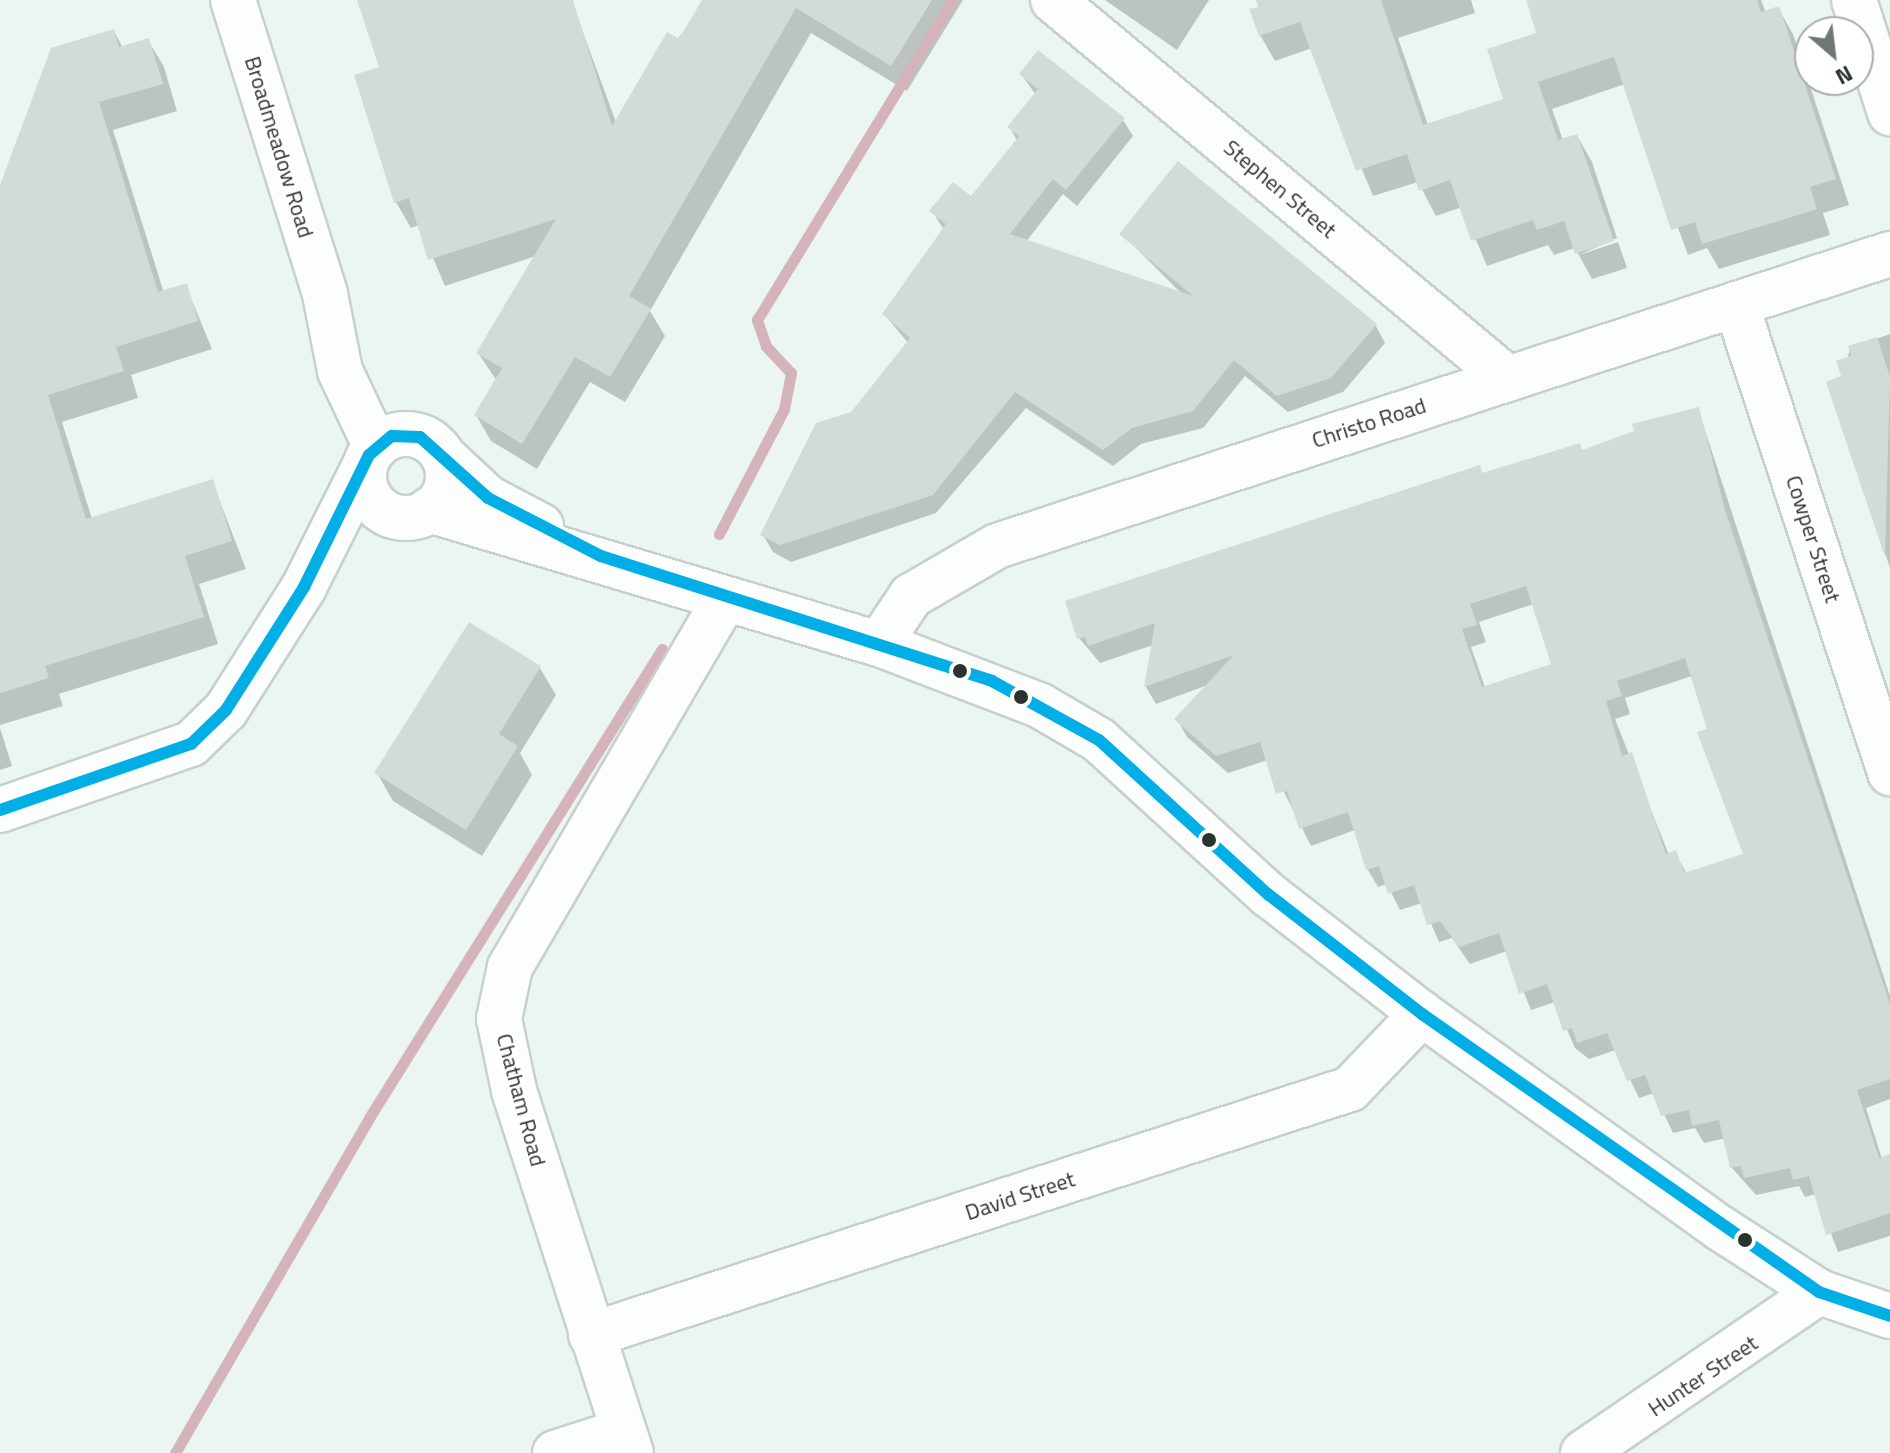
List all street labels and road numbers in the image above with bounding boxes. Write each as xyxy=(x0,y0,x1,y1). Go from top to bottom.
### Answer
street label: Broadmeadow Road xyxy=(239,53,319,241)
street label: Stephen Street xyxy=(1218,134,1342,244)
street label: Christo Road xyxy=(1309,392,1429,454)
street label: Cowper Street xyxy=(1780,472,1846,606)
street label: Chatham Road xyxy=(491,1031,551,1169)
street label: David Street xyxy=(962,1166,1078,1226)
street label: Hunter Street xyxy=(1643,1330,1763,1422)

